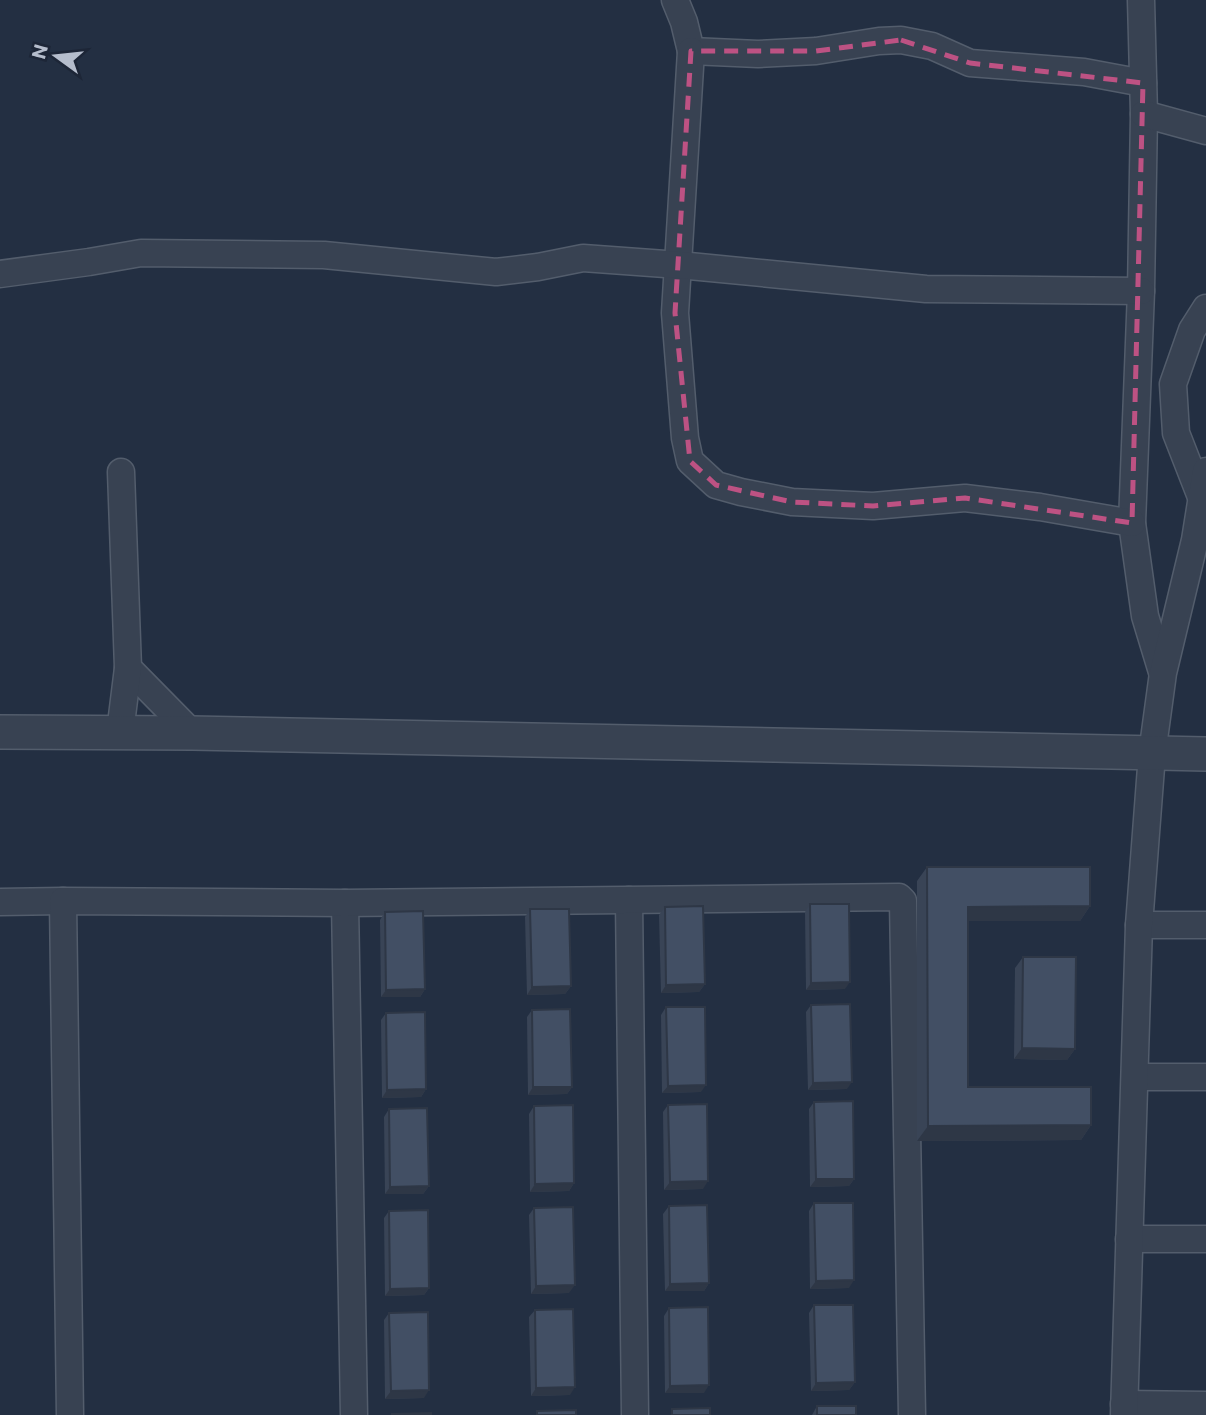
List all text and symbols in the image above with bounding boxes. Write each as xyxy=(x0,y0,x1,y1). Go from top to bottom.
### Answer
north arrow xyxy=(21,21,91,91)
text: N xyxy=(26,42,52,61)

